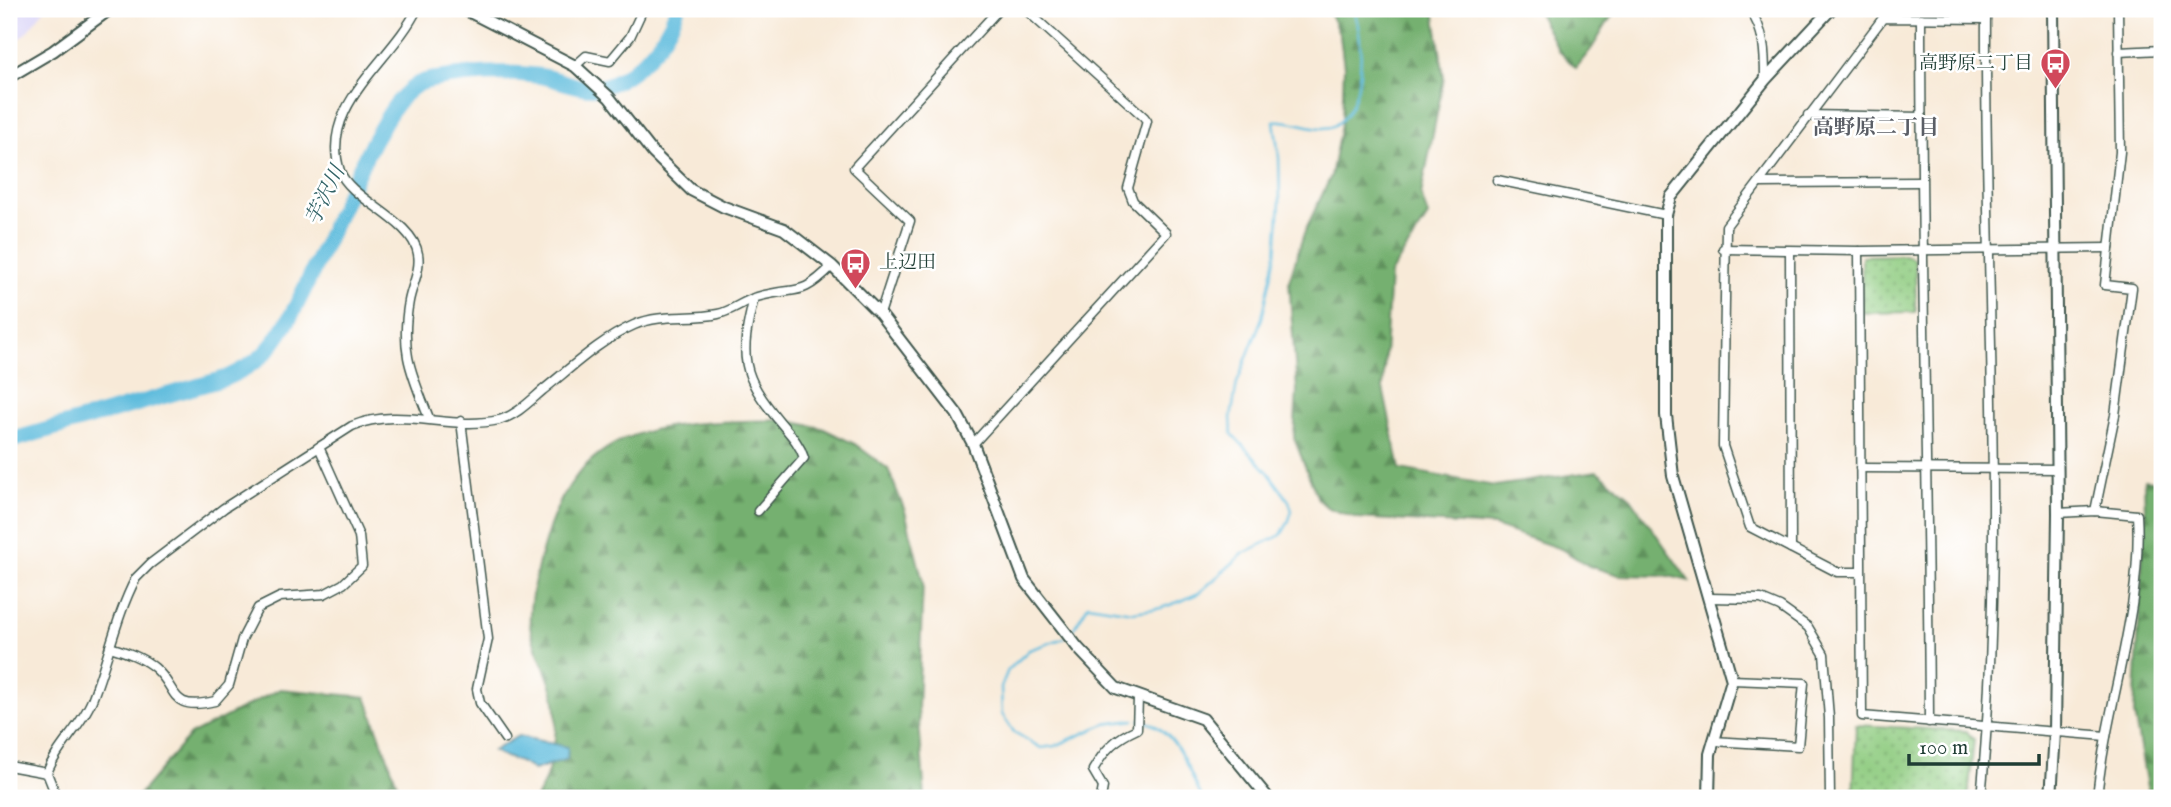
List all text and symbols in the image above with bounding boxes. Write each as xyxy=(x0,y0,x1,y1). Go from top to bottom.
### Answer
bus stop icon: 高野原二丁目 xyxy=(2039,47,2073,91)
place label: 高野原二丁目 xyxy=(1919,52,2033,76)
district label: 高野原二丁目 xyxy=(1813,115,1939,142)
water label: 芋沢川 xyxy=(300,160,353,230)
bus stop icon: 上辺田 xyxy=(839,246,873,290)
place label: 上辺田 xyxy=(879,251,936,275)
scale bar xyxy=(1909,723,2038,767)
text: 100 m xyxy=(1919,735,1968,762)

